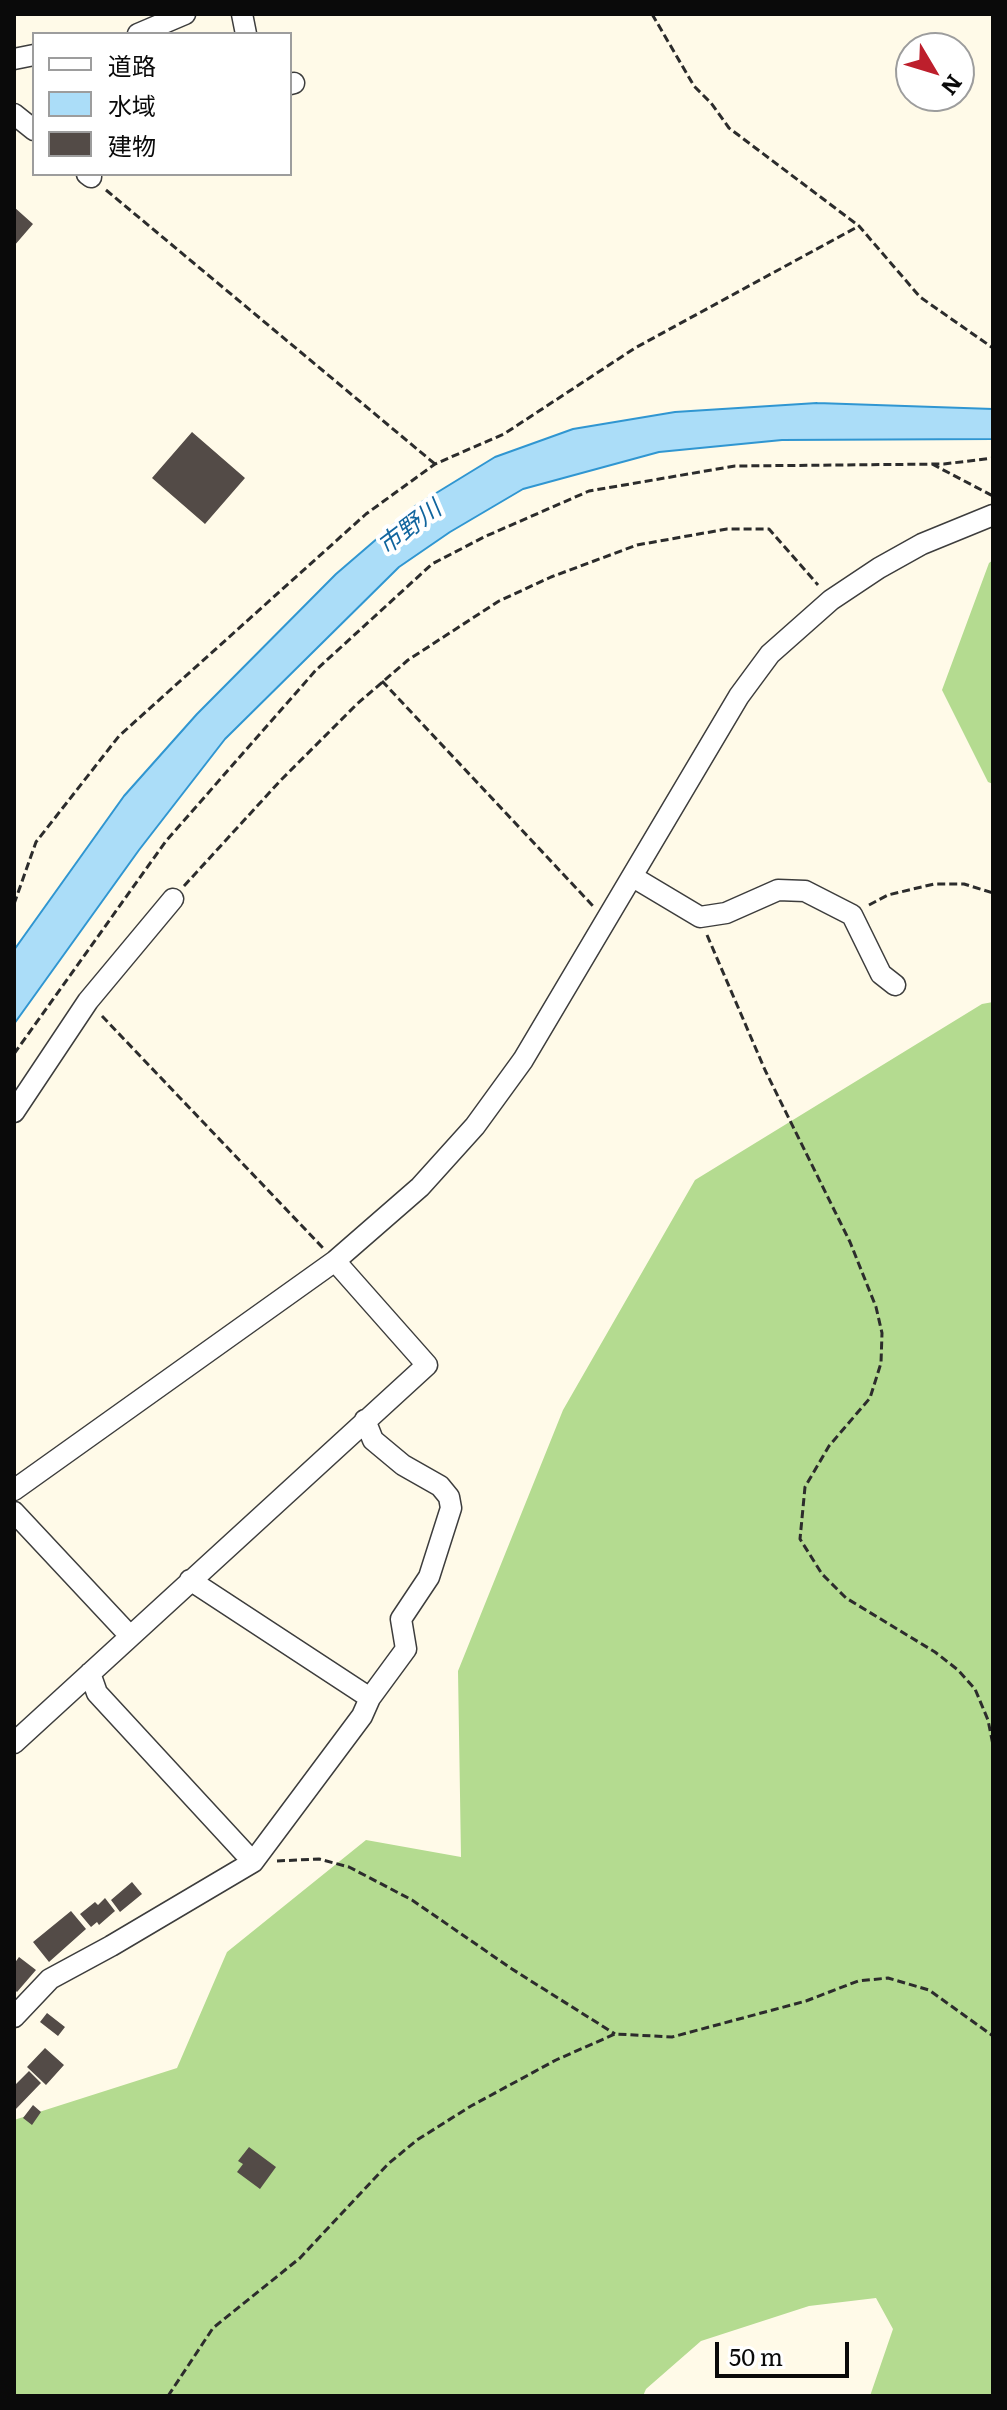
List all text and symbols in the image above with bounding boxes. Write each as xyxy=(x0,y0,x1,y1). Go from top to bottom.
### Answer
legend xyxy=(32,32,292,176)
north arrow xyxy=(895,32,975,112)
text: 道路 xyxy=(108,47,156,82)
text: N xyxy=(934,68,971,103)
text: 水域 xyxy=(108,87,156,122)
text: 建物 xyxy=(108,127,156,162)
water label: 市野川 xyxy=(373,495,447,561)
scale bar xyxy=(719,2326,853,2376)
text: 50 m xyxy=(729,2338,783,2373)

